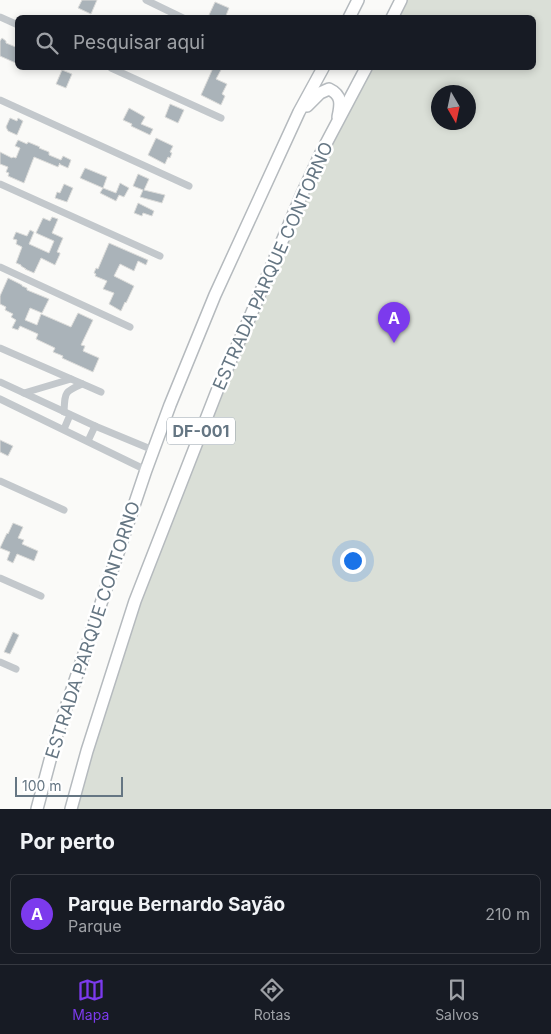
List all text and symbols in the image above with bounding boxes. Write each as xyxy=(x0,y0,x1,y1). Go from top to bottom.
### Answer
search box xyxy=(15,15,536,70)
icon: search xyxy=(33,29,61,57)
text: Pesquisar aqui xyxy=(73,31,205,54)
north arrow xyxy=(431,85,476,130)
street label: ESTRADA PARQUE CONTORNO xyxy=(208,139,337,393)
pin: A xyxy=(378,302,410,343)
road number: DF-001 xyxy=(167,418,235,444)
street label: ESTRADA PARQUE CONTORNO xyxy=(41,499,144,761)
your location xyxy=(340,548,366,574)
scale bar xyxy=(15,774,122,797)
text: 100 m xyxy=(22,777,62,794)
text: Por perto xyxy=(20,829,115,854)
text: Parque Bernardo Sayão xyxy=(68,893,285,916)
text: A xyxy=(31,904,43,924)
text: 210 m xyxy=(485,904,530,924)
text: Parque xyxy=(68,916,122,936)
tab: Mapa xyxy=(72,976,109,1023)
tab: Rotas xyxy=(254,976,291,1023)
tab: Salvos xyxy=(435,976,479,1023)

